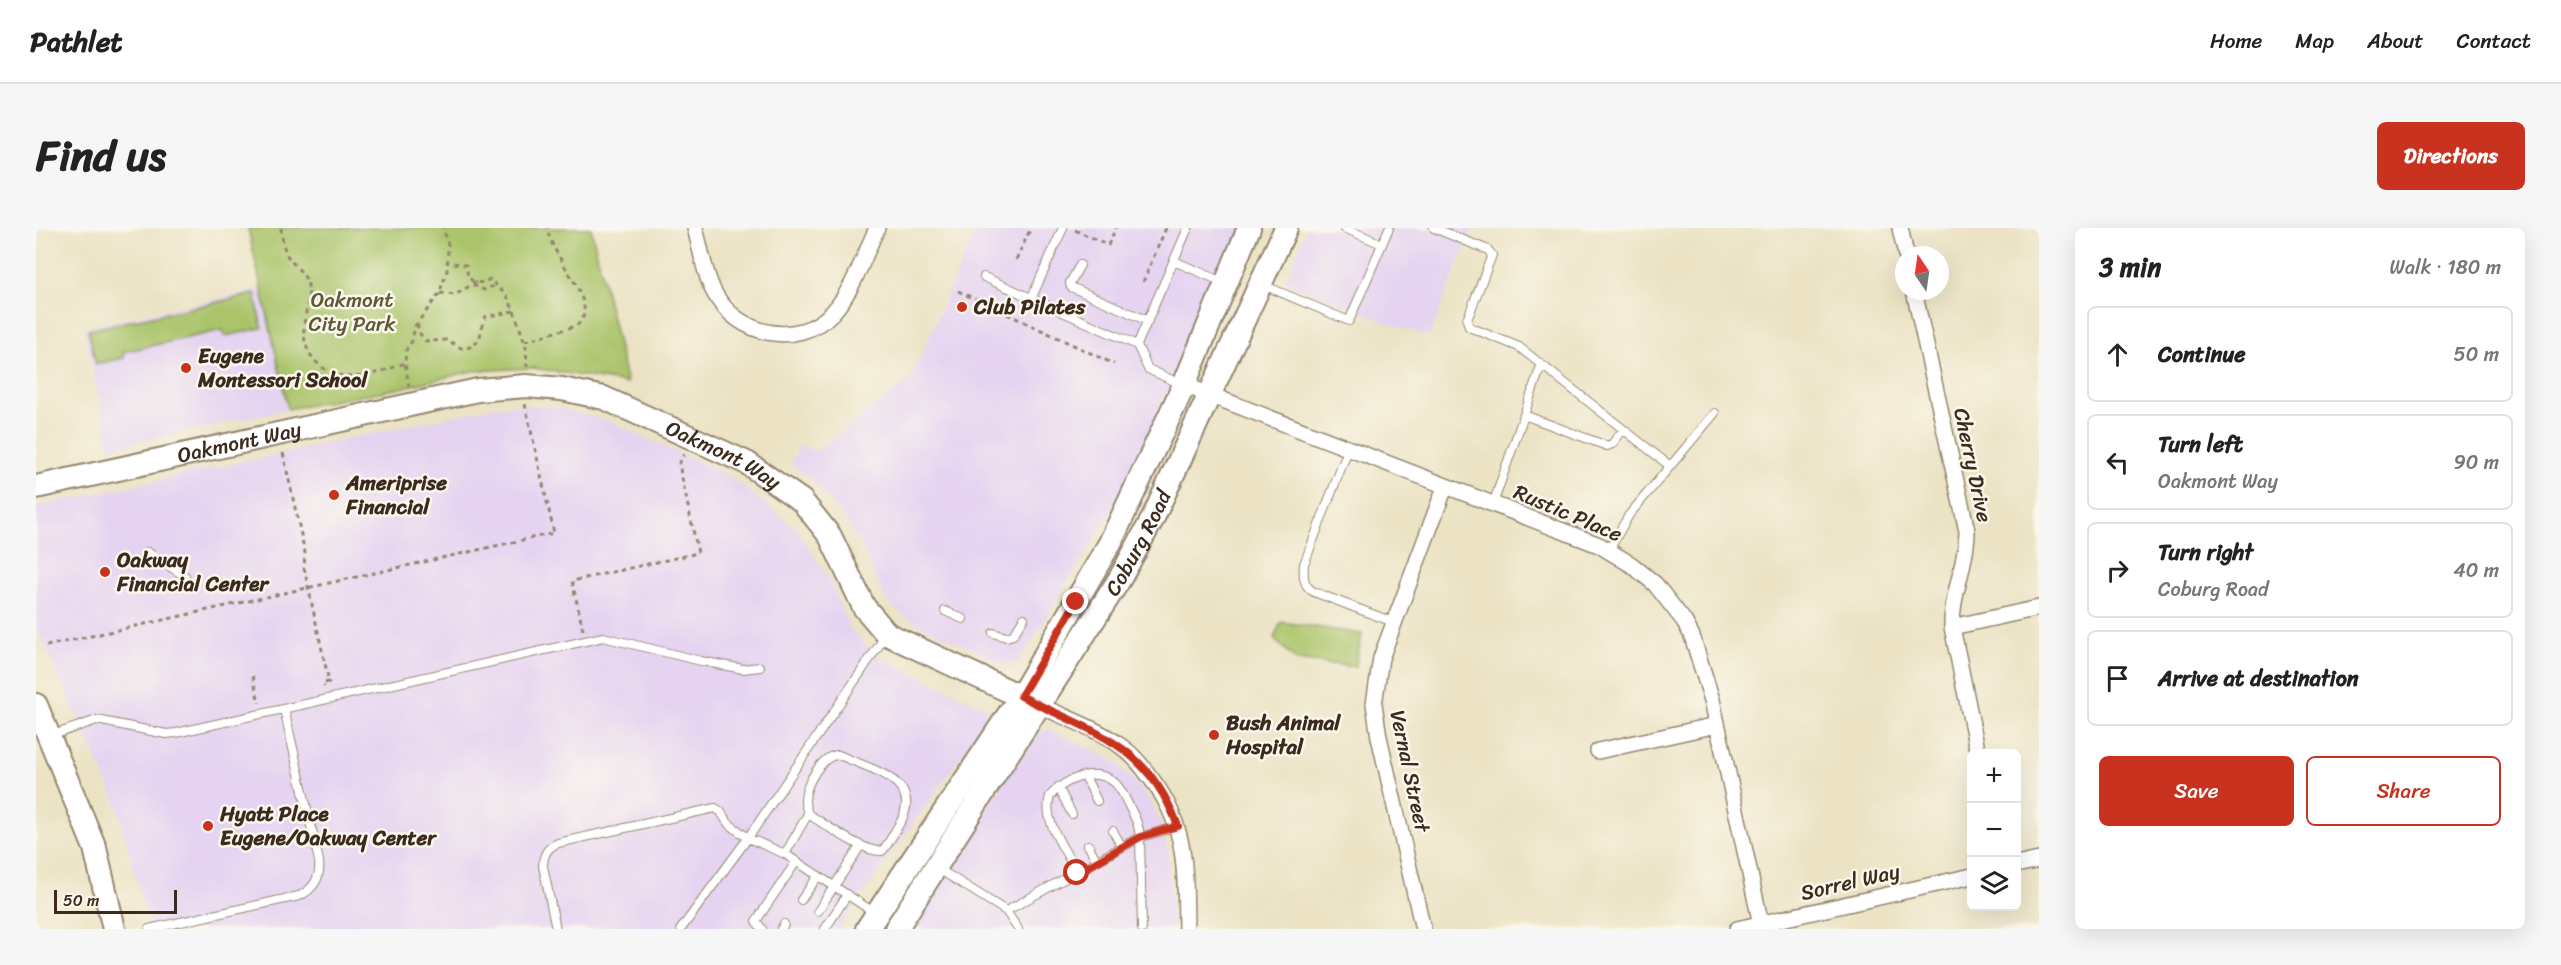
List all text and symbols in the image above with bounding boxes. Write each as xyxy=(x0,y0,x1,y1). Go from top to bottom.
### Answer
text: Pathlet xyxy=(30,17,123,66)
text: Home xyxy=(2210,22,2262,60)
text: Map xyxy=(2295,22,2334,60)
text: About xyxy=(2367,22,2424,60)
text: Contact xyxy=(2457,22,2531,60)
text: Find us xyxy=(36,119,166,193)
button: Directions xyxy=(2377,122,2525,190)
text: 3 min xyxy=(2099,244,2161,290)
north arrow xyxy=(1895,246,1949,300)
text: Walk · 180 m xyxy=(2390,250,2501,285)
park label: Oakmont City Park xyxy=(308,281,396,343)
place label: Club Pilates xyxy=(973,288,1086,326)
marker: Club Pilates xyxy=(955,300,969,314)
text: Continue xyxy=(2158,335,2246,374)
place label: Eugene Montessori School xyxy=(197,337,368,399)
text: 50 m xyxy=(2454,337,2499,372)
icon: ahead xyxy=(2101,338,2134,371)
marker: Eugene Montessori School xyxy=(179,361,193,375)
street label: Cherry Drive xyxy=(1942,404,2004,526)
street label: Oakmont Way xyxy=(659,409,789,500)
street label: Oakmont Way xyxy=(174,410,305,474)
text: Turn left xyxy=(2158,425,2243,464)
text: 90 m xyxy=(2454,445,2499,480)
icon: left xyxy=(2101,446,2134,479)
place label: Ameriprise Financial xyxy=(345,464,447,526)
text: Oakmont Way xyxy=(2158,464,2278,499)
street label: Rustic Place xyxy=(1508,473,1629,553)
street label: Coburg Road xyxy=(1094,482,1183,604)
marker: Ameriprise Financial xyxy=(327,488,341,502)
text: Turn right xyxy=(2158,533,2253,572)
place label: Oakway Financial Center xyxy=(116,541,270,603)
text: 40 m xyxy=(2453,553,2499,588)
icon: right xyxy=(2101,554,2134,587)
marker: Oakway Financial Center xyxy=(98,565,112,579)
text: Coburg Road xyxy=(2158,572,2268,607)
route end xyxy=(1062,588,1088,614)
text: Arrive at destination xyxy=(2158,659,2359,698)
icon: arrive xyxy=(2101,662,2134,695)
place label: Bush Animal Hospital xyxy=(1225,704,1341,766)
street label: Vernal Street xyxy=(1379,706,1442,837)
marker: Bush Animal Hospital xyxy=(1207,728,1221,742)
map controls xyxy=(1967,749,2021,911)
button: + xyxy=(1967,749,2021,803)
button: Save xyxy=(2099,756,2294,826)
button: Share xyxy=(2306,756,2501,826)
place label: Hyatt Place Eugene/Oakway Center xyxy=(219,795,437,857)
button: − xyxy=(1967,803,2021,857)
marker: Hyatt Place Eugene/Oakway Center xyxy=(201,819,215,833)
street label: Sorrel Way xyxy=(1797,852,1904,912)
button: layers xyxy=(1967,857,2021,911)
route start xyxy=(1063,859,1089,885)
text: 50 m xyxy=(63,886,99,915)
scale bar xyxy=(54,887,177,914)

